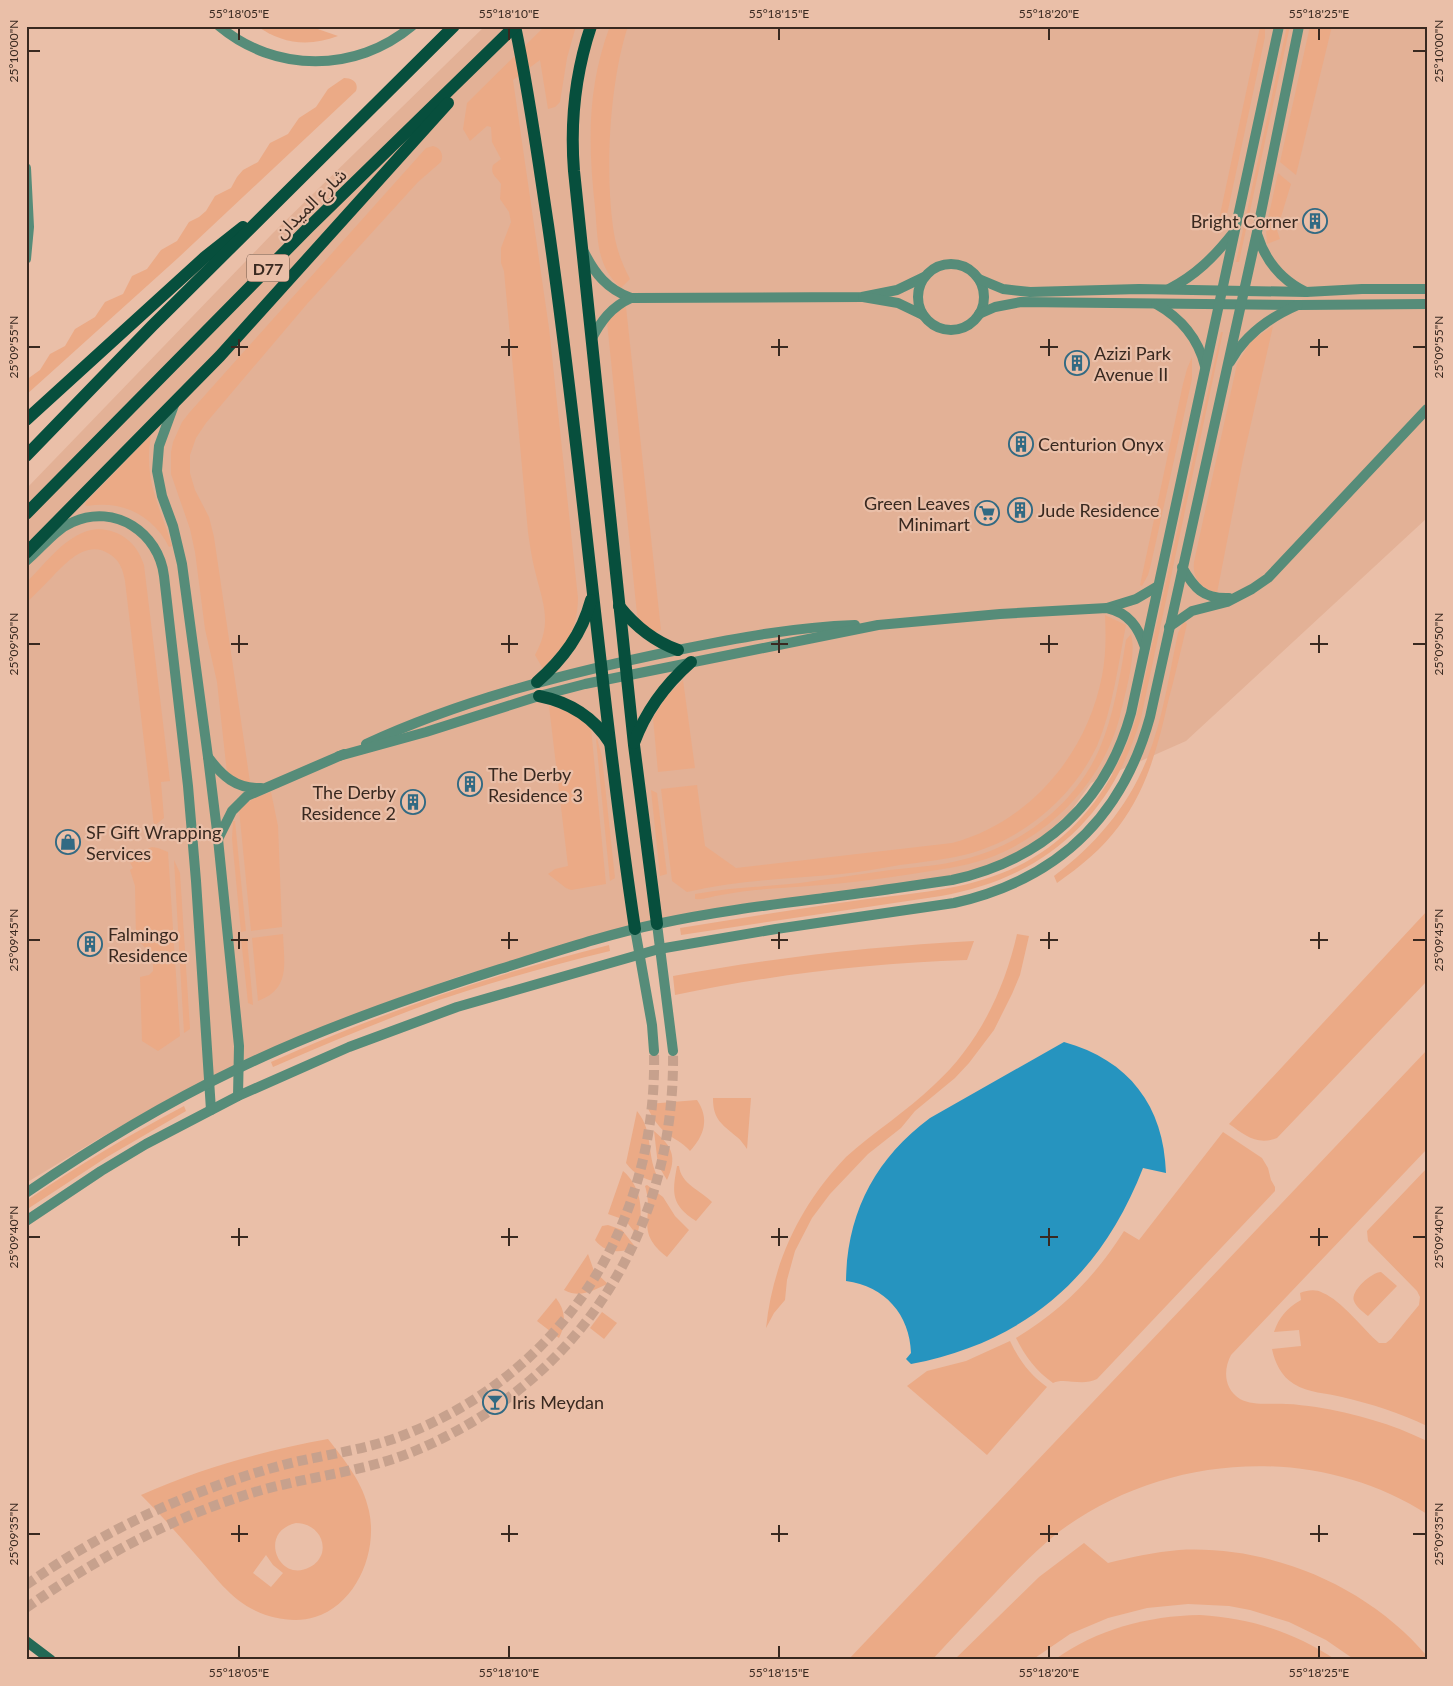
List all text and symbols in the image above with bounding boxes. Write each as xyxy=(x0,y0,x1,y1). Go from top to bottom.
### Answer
text: 55°18'05"E xyxy=(209,6,269,21)
text: 55°18'10"E xyxy=(479,6,539,21)
text: 55°18'15"E xyxy=(749,6,809,21)
text: 55°18'20"E xyxy=(1019,6,1079,21)
text: 55°18'25"E xyxy=(1289,6,1349,21)
text: 25°10'00"N xyxy=(6,20,21,82)
text: 25°10'00"N xyxy=(1431,20,1446,82)
street label: شارع الميدان xyxy=(269,163,353,246)
building icon: Bright Corner xyxy=(1302,208,1328,234)
place label: Bright Corner xyxy=(1191,210,1298,232)
road number: D77 xyxy=(247,254,289,282)
text: 25°09'55"N xyxy=(6,316,21,378)
text: 25°09'55"N xyxy=(1431,316,1446,378)
place label: Azizi Park Avenue II xyxy=(1094,342,1172,385)
building icon: Azizi Park Avenue II xyxy=(1064,350,1090,376)
building icon: Centurion Onyx xyxy=(1008,431,1034,457)
place label: Centurion Onyx xyxy=(1038,433,1164,455)
place label: Green Leaves Minimart xyxy=(864,492,971,535)
building icon: Jude Residence xyxy=(1007,497,1033,523)
place label: Jude Residence xyxy=(1038,499,1159,521)
supermarket icon: Green Leaves Minimart xyxy=(974,500,1000,526)
text: 25°09'50"N xyxy=(6,613,21,675)
text: 25°09'50"N xyxy=(1431,613,1446,675)
place label: The Derby Residence 3 xyxy=(488,763,583,806)
building icon: The Derby Residence 3 xyxy=(457,771,483,797)
place label: The Derby Residence 2 xyxy=(301,781,397,824)
building icon: The Derby Residence 2 xyxy=(400,789,426,815)
place label: SF Gift Wrapping Services xyxy=(86,821,221,864)
shop icon: SF Gift Wrapping Services xyxy=(55,829,81,855)
text: 25°09'45"N xyxy=(6,909,21,971)
text: 25°09'45"N xyxy=(1431,909,1446,971)
place label: Falmingo Residence xyxy=(108,923,188,966)
building icon: Falmingo Residence xyxy=(77,931,103,957)
text: 25°09'40"N xyxy=(6,1206,21,1268)
text: 25°09'40"N xyxy=(1431,1206,1446,1268)
bar icon: Iris Meydan xyxy=(482,1389,508,1415)
place label: Iris Meydan xyxy=(512,1391,604,1413)
text: 25°09'35"N xyxy=(6,1503,21,1565)
text: 25°09'35"N xyxy=(1431,1503,1446,1565)
text: 55°18'05"E xyxy=(209,1665,269,1680)
text: 55°18'10"E xyxy=(479,1665,539,1680)
text: 55°18'15"E xyxy=(749,1665,809,1680)
text: 55°18'20"E xyxy=(1019,1665,1079,1680)
text: 55°18'25"E xyxy=(1289,1665,1349,1680)

